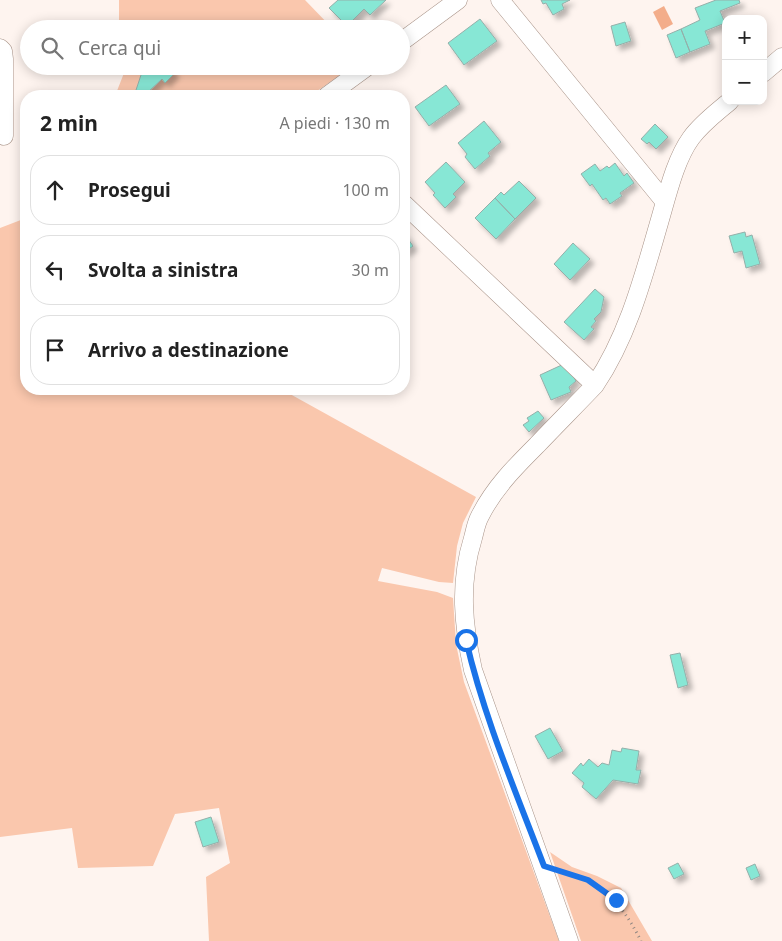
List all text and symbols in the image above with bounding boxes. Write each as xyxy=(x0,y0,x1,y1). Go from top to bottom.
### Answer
map controls xyxy=(722,15,767,105)
button: + xyxy=(722,15,767,60)
search box xyxy=(20,20,410,75)
icon: search xyxy=(38,34,66,62)
text: Cerca qui xyxy=(78,35,161,61)
button: − xyxy=(722,60,767,105)
text: 2 min xyxy=(40,109,98,137)
text: A piedi · 130 m xyxy=(279,112,390,134)
icon: ahead xyxy=(41,176,69,204)
text: Prosegui xyxy=(88,177,171,203)
text: 100 m xyxy=(342,179,389,201)
icon: left xyxy=(41,256,69,284)
text: Svolta a sinistra xyxy=(88,257,238,283)
text: 30 m xyxy=(352,259,389,281)
icon: arrive xyxy=(41,336,69,364)
text: Arrivo a destinazione xyxy=(88,337,289,363)
route start xyxy=(455,629,478,652)
route end xyxy=(605,889,628,912)

